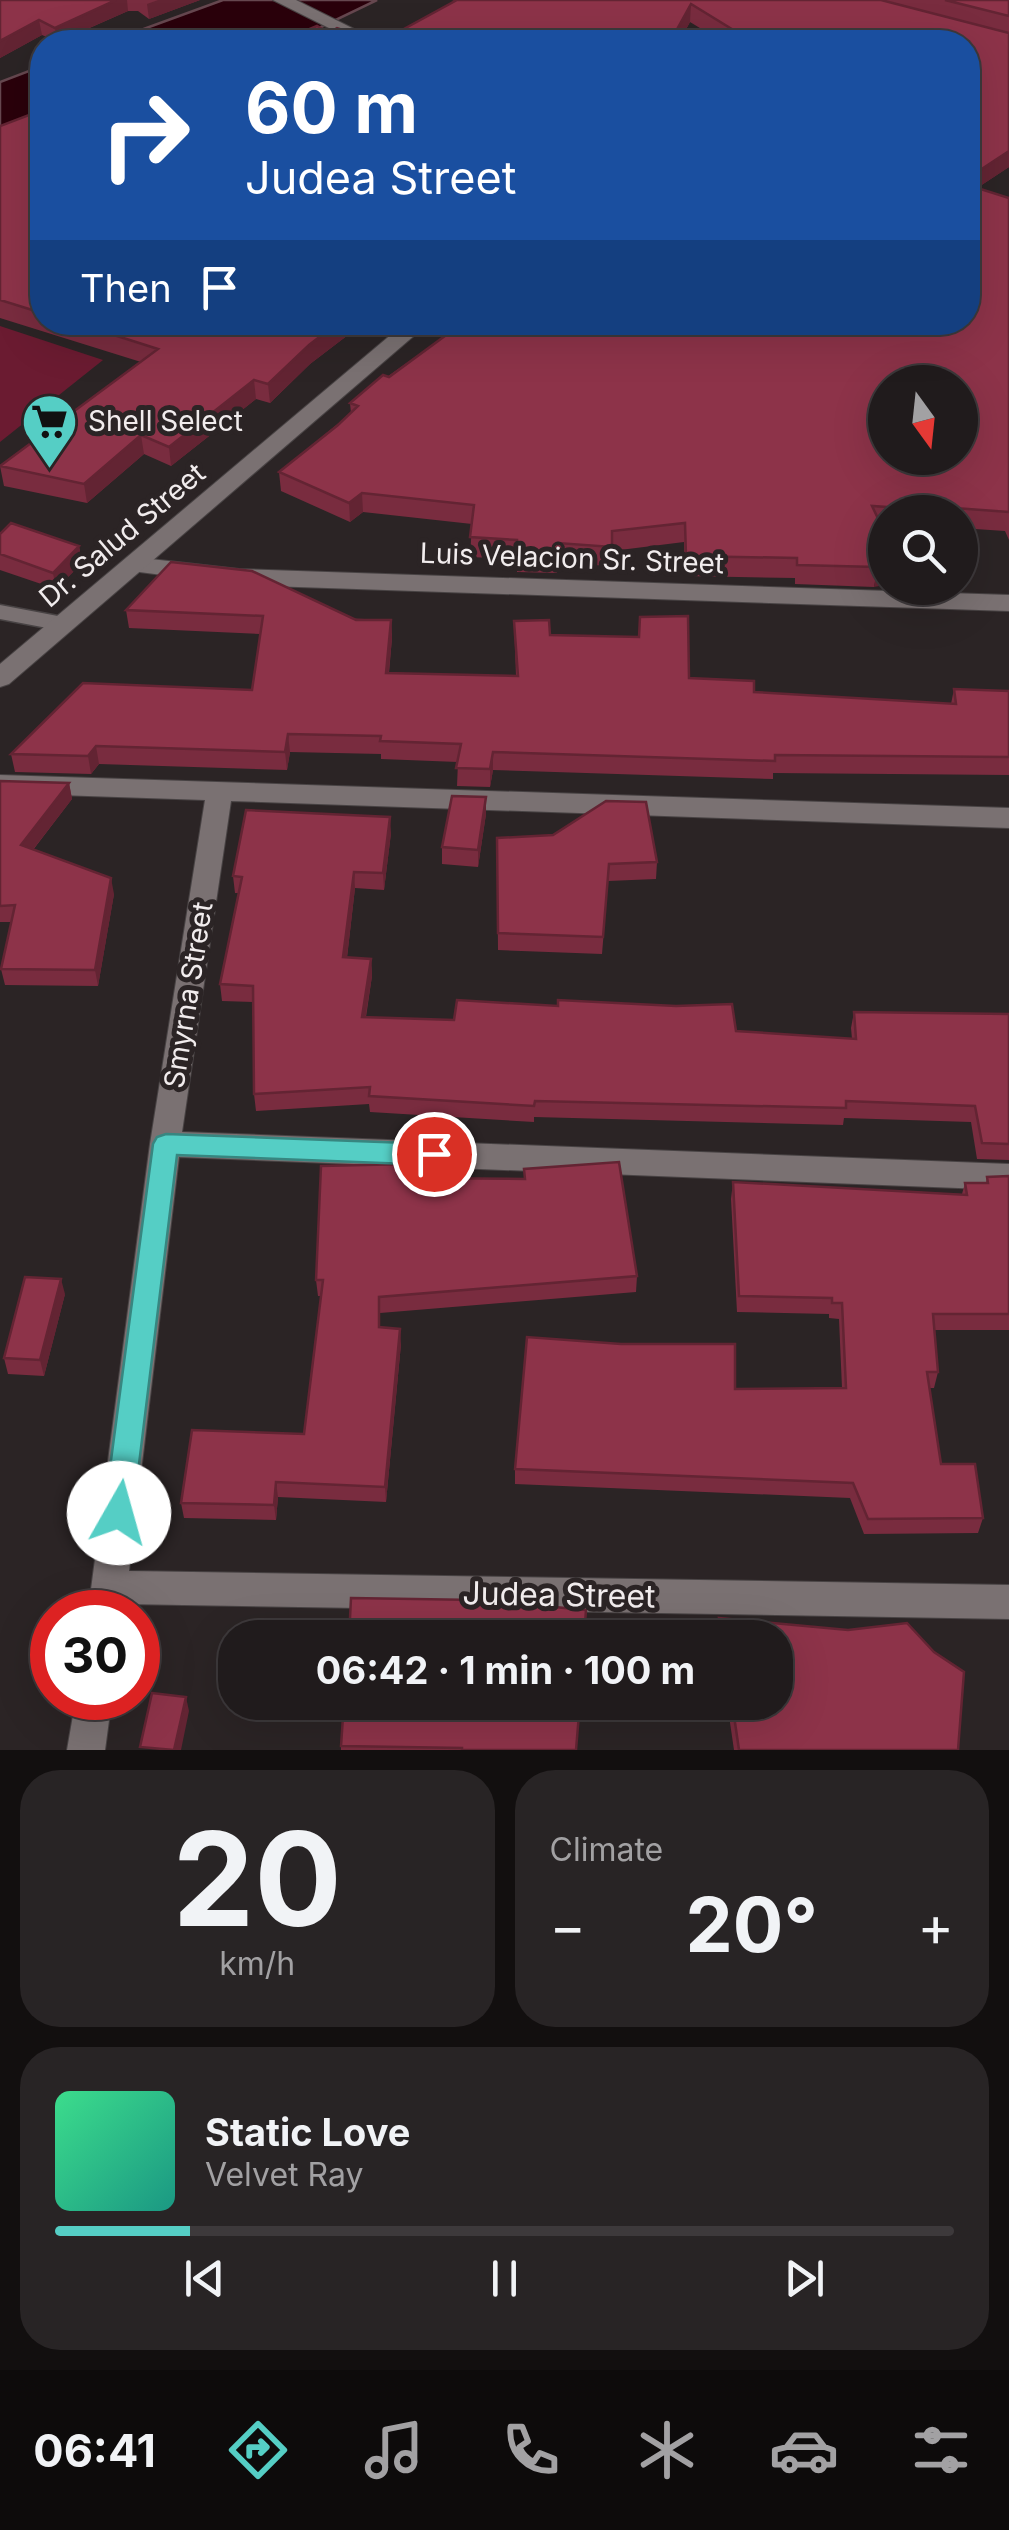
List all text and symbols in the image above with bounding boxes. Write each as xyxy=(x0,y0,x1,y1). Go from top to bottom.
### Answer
text: 60 m xyxy=(245,65,418,150)
icon: right xyxy=(80,70,210,200)
text: Judea Street xyxy=(245,150,516,205)
icon: arrive xyxy=(192,260,247,315)
text: Then xyxy=(80,265,172,311)
north arrow xyxy=(868,365,978,475)
map controls xyxy=(868,365,978,605)
supermarket icon: Shell Select xyxy=(19,391,79,470)
place label: Shell Select xyxy=(88,404,243,438)
street label: Dr. Salud Street xyxy=(32,456,212,614)
button: search xyxy=(868,495,978,605)
street label: Luis Velacion Sr. Street xyxy=(419,536,725,580)
street label: Smyrna Street xyxy=(157,900,219,1090)
pin xyxy=(392,1112,477,1197)
icon: arrive xyxy=(407,1127,462,1182)
position arrow xyxy=(67,1461,171,1565)
street label: Judea Street xyxy=(462,1573,656,1616)
speed limit sign: 30 xyxy=(30,1590,160,1720)
text: 06:42 · 1 min · 100 m xyxy=(316,1647,695,1693)
text: 20 xyxy=(172,1800,342,1957)
text: Climate xyxy=(550,1830,663,1869)
text: 20° xyxy=(686,1879,818,1970)
text: − xyxy=(550,1893,586,1959)
text: + xyxy=(918,1893,954,1959)
text: km/h xyxy=(219,1944,295,1983)
text: Static Love xyxy=(205,2109,410,2155)
text: Velvet Ray xyxy=(205,2155,363,2194)
icon: previous xyxy=(177,2251,232,2306)
icon: pause xyxy=(477,2251,532,2306)
icon: next xyxy=(777,2251,832,2306)
icon: directions xyxy=(223,2415,293,2485)
icon: music xyxy=(359,2415,429,2485)
icon: phone xyxy=(496,2415,566,2485)
icon: climate xyxy=(632,2415,702,2485)
icon: car xyxy=(769,2415,839,2485)
icon: filters xyxy=(906,2415,976,2485)
text: 06:41 xyxy=(33,2423,156,2478)

